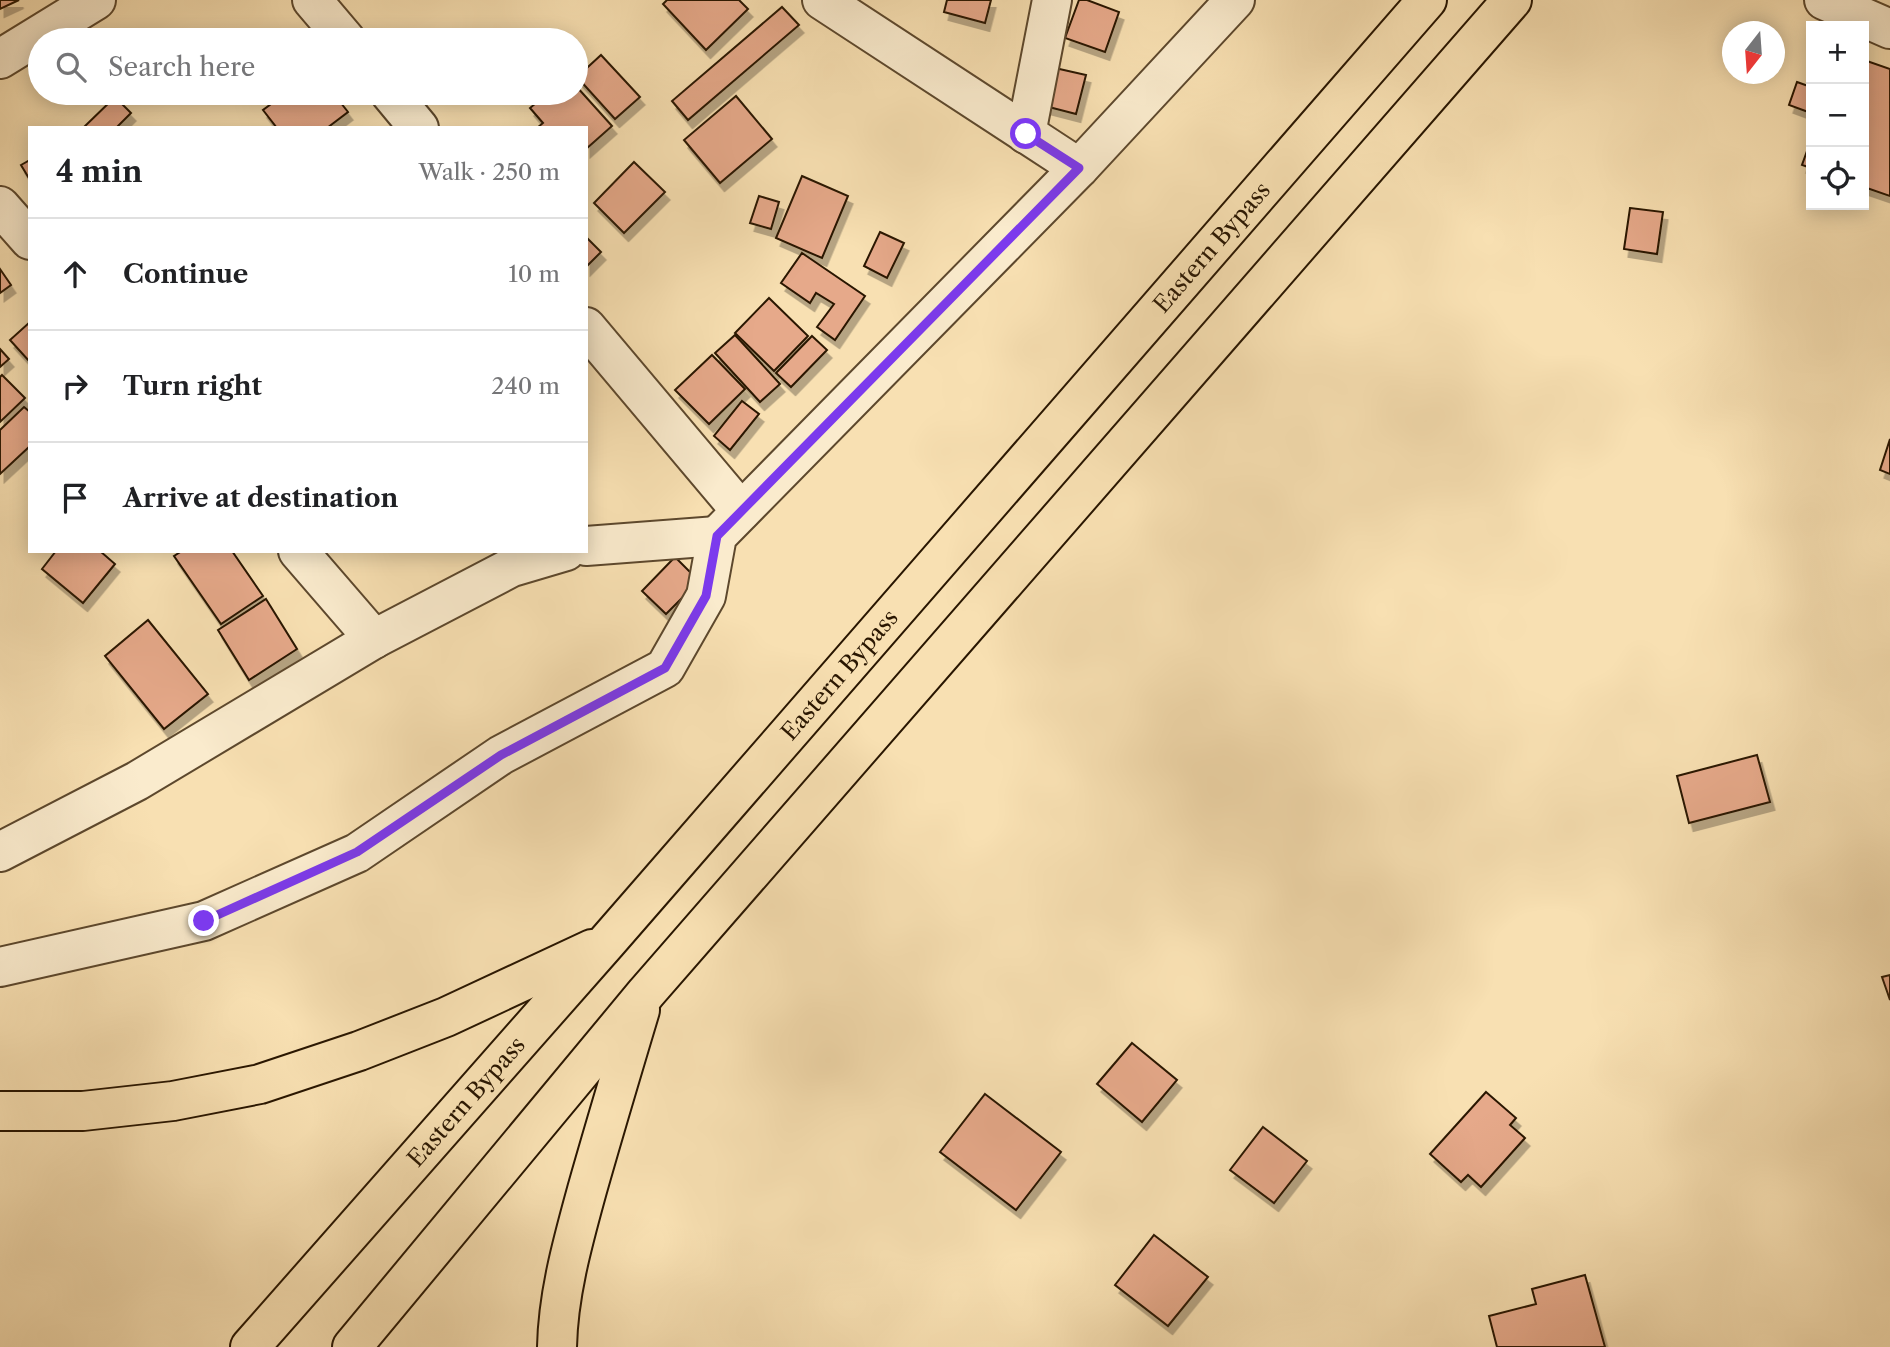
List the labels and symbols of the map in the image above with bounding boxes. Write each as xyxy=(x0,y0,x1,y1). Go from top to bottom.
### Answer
north arrow xyxy=(1722,21,1785,84)
route start xyxy=(1010,118,1041,149)
street label: Eastern Bypass xyxy=(1147,176,1276,318)
street label: Eastern Bypass xyxy=(775,604,904,746)
route end xyxy=(188,905,219,936)
street label: Eastern Bypass xyxy=(401,1031,531,1173)

